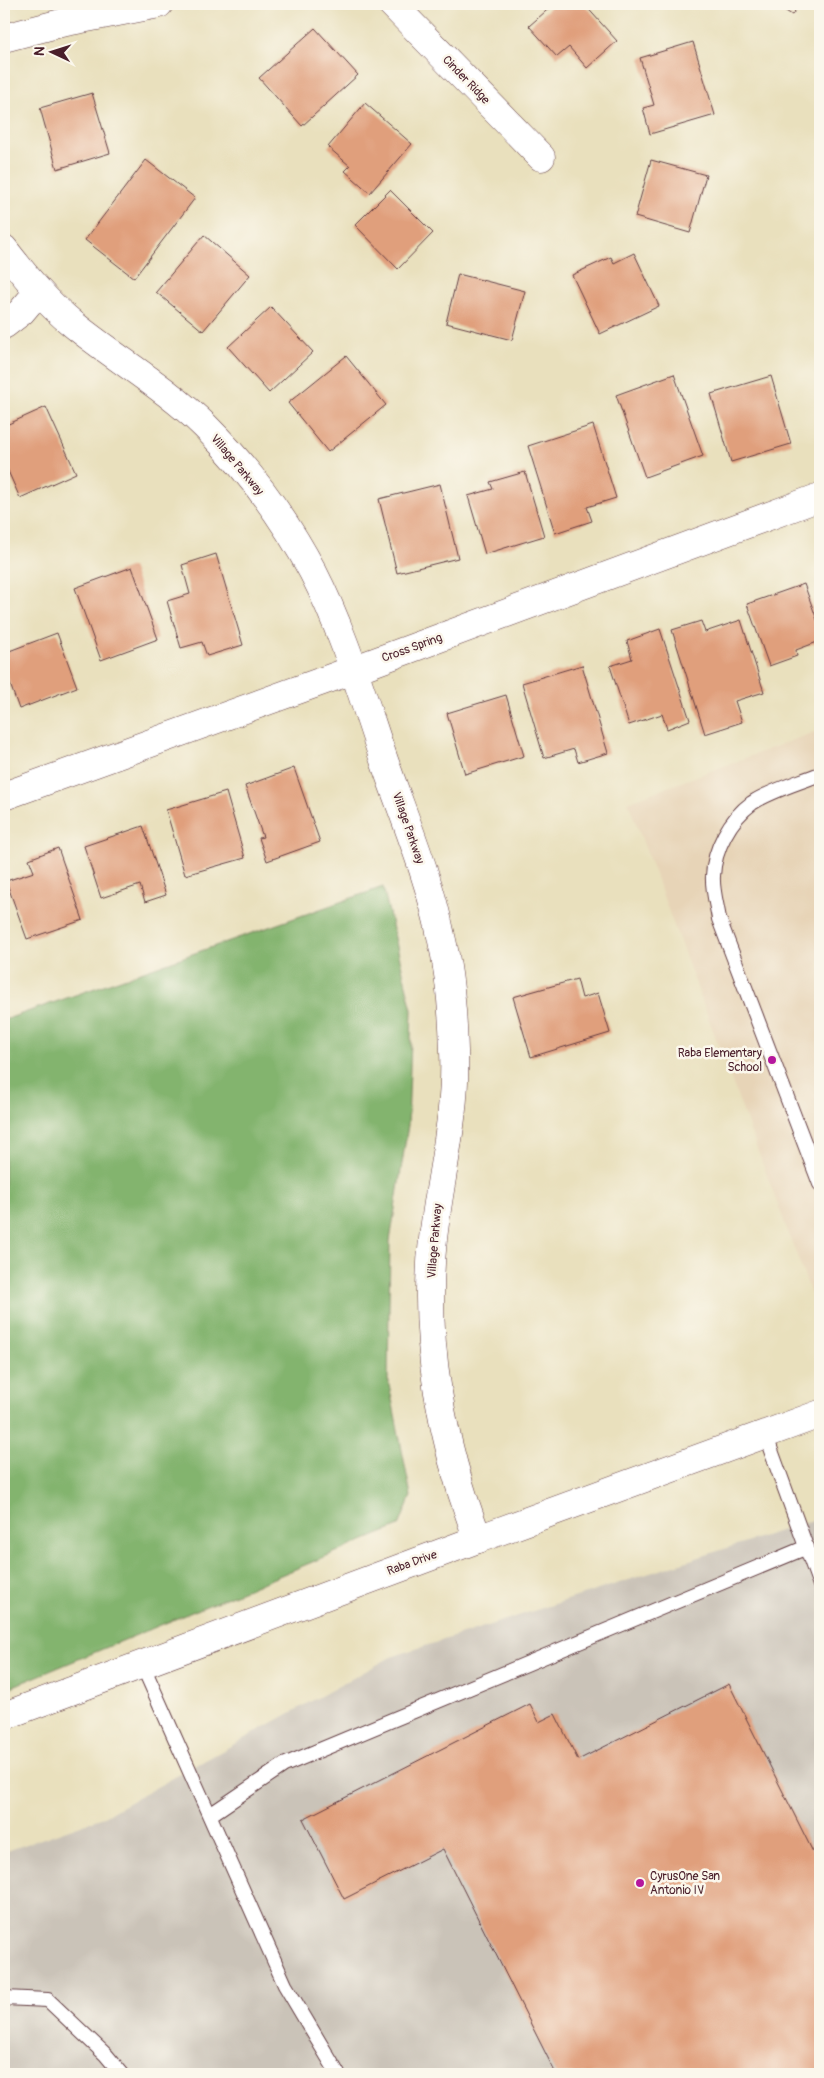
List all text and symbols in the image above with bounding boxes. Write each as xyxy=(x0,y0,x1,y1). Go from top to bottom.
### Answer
north arrow xyxy=(28,28,78,78)
text: N xyxy=(31,46,48,56)
street label: Cinder Ridge xyxy=(439,53,493,108)
street label: Village Parkway xyxy=(207,431,267,499)
street label: Cross Spring xyxy=(380,630,444,666)
street label: Village Parkway xyxy=(389,790,427,866)
place label: Raba Elementary School xyxy=(678,1046,762,1075)
marker: Raba Elementary School xyxy=(766,1054,778,1066)
street label: Village Parkway xyxy=(424,1203,446,1279)
street label: Raba Drive xyxy=(385,1547,439,1579)
place label: CyrusOne San Antonio IV xyxy=(650,1869,720,1898)
marker: CyrusOne San Antonio IV xyxy=(634,1877,646,1889)

